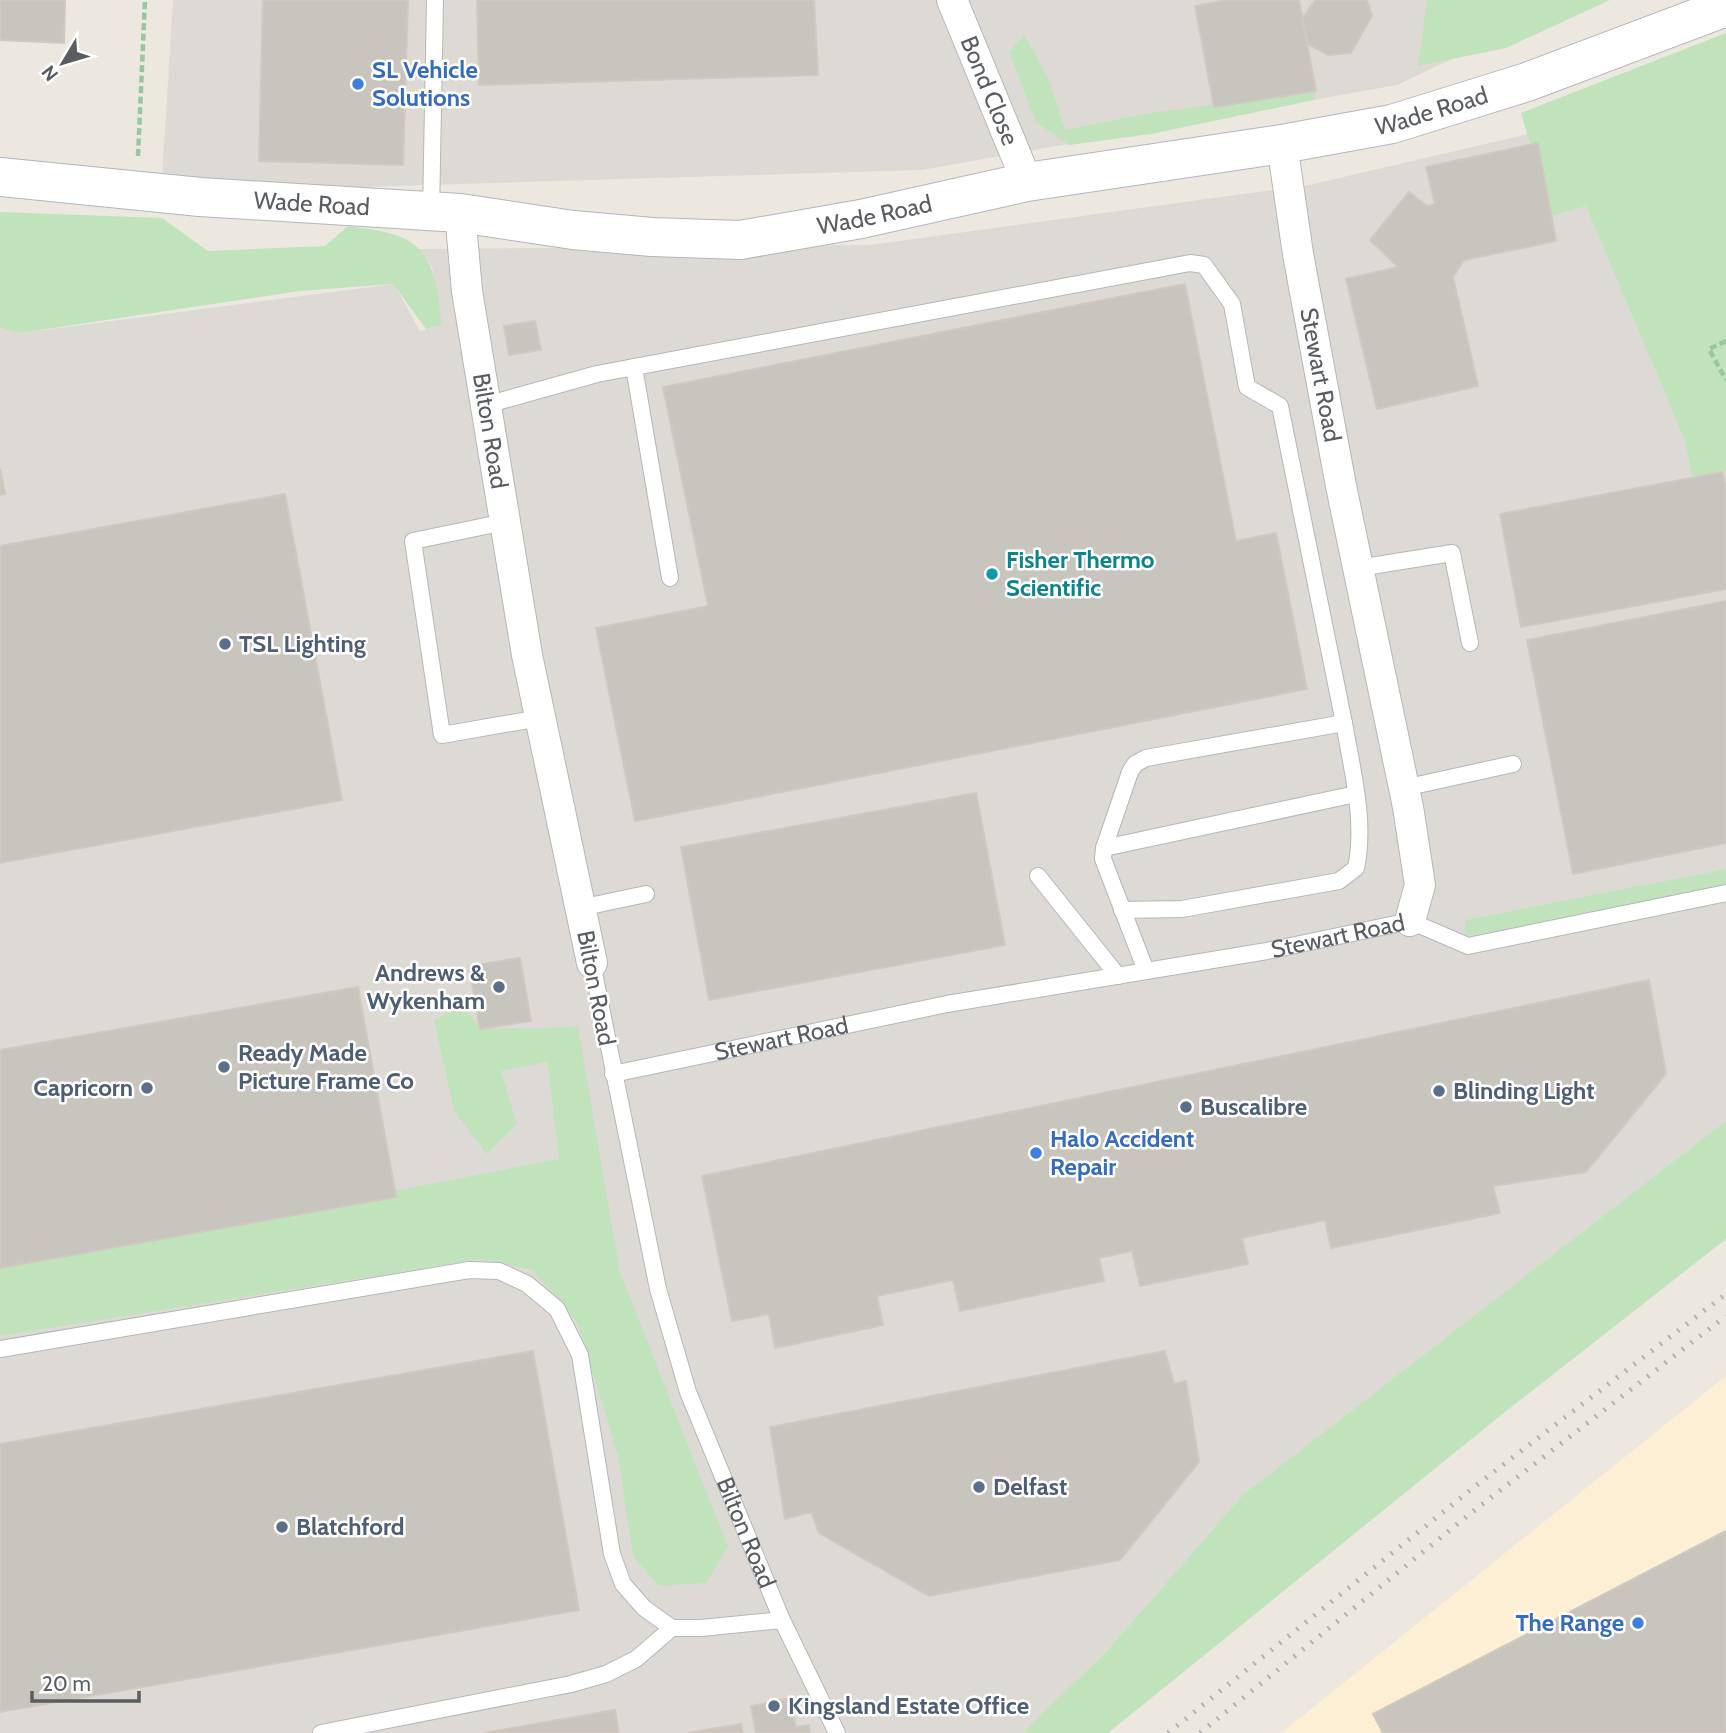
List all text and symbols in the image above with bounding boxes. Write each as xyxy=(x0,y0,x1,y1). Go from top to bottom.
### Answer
north arrow xyxy=(28,28,98,98)
street label: Bond Close xyxy=(954,32,1025,149)
place label: SL Vehicle Solutions xyxy=(372,55,478,112)
text: N xyxy=(37,61,63,86)
marker: SL Vehicle Solutions xyxy=(350,76,366,92)
street label: Wade Road xyxy=(1373,80,1491,141)
street label: Wade Road xyxy=(253,185,371,221)
street label: Wade Road xyxy=(815,189,935,240)
street label: Stewart Road xyxy=(1294,305,1348,444)
street label: Bilton Road xyxy=(467,371,514,491)
place label: Fisher Thermo Scientific xyxy=(1006,545,1155,602)
marker: Fisher Thermo Scientific xyxy=(984,566,1000,582)
place label: TSL Lighting xyxy=(239,629,366,658)
marker: TSL Lighting xyxy=(217,636,233,652)
street label: Stewart Road xyxy=(1268,907,1407,964)
street label: Bilton Road xyxy=(571,928,622,1048)
place label: Andrews & Wykenham xyxy=(366,958,485,1015)
marker: Andrews & Wykenham xyxy=(491,979,507,995)
street label: Stewart Road xyxy=(712,1010,851,1066)
place label: Ready Made Picture Frame Co xyxy=(238,1038,414,1095)
marker: Ready Made Picture Frame Co xyxy=(216,1059,232,1075)
place label: Capricorn xyxy=(33,1073,133,1102)
place label: Blinding Light xyxy=(1453,1076,1594,1105)
marker: Capricorn xyxy=(139,1080,155,1096)
marker: Blinding Light xyxy=(1431,1083,1447,1099)
place label: Buscalibre xyxy=(1200,1092,1307,1121)
marker: Buscalibre xyxy=(1178,1099,1194,1115)
place label: Halo Accident Repair xyxy=(1050,1124,1194,1181)
marker: Halo Accident Repair xyxy=(1028,1145,1044,1161)
place label: Delfast xyxy=(993,1472,1067,1501)
street label: Bilton Road xyxy=(711,1473,782,1592)
marker: Delfast xyxy=(971,1479,987,1495)
place label: Blatchford xyxy=(296,1512,404,1541)
marker: Blatchford xyxy=(274,1519,290,1535)
place label: The Range xyxy=(1515,1608,1624,1637)
marker: The Range xyxy=(1630,1615,1646,1631)
scale bar xyxy=(32,1660,138,1704)
text: 20 m xyxy=(42,1671,91,1696)
place label: Kingsland Estate Office xyxy=(788,1691,1029,1720)
marker: Kingsland Estate Office xyxy=(766,1698,782,1714)

